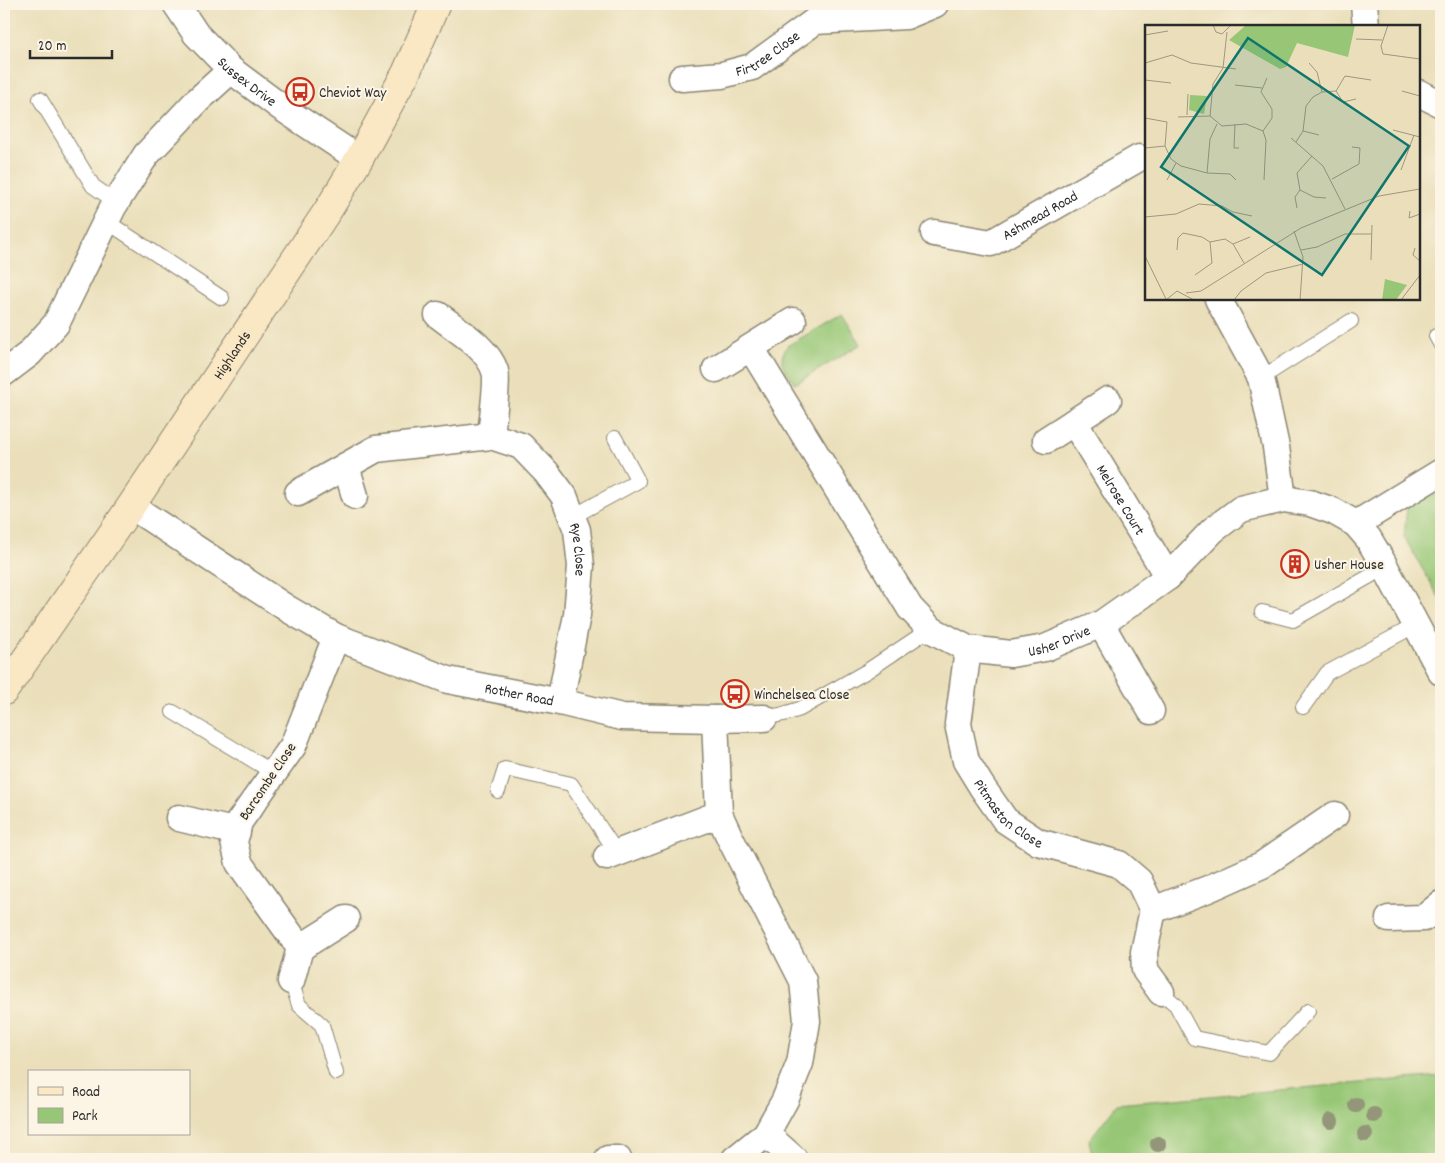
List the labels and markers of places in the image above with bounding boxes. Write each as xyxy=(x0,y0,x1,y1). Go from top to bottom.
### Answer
bus stop icon: Cheviot Way xyxy=(285,77,315,107)
place label: Cheviot Way xyxy=(319,83,387,105)
building icon: Usher House xyxy=(1280,549,1310,579)
place label: Usher House xyxy=(1314,555,1384,577)
bus stop icon: Winchelsea Close xyxy=(720,679,750,709)
place label: Winchelsea Close xyxy=(754,685,850,707)

